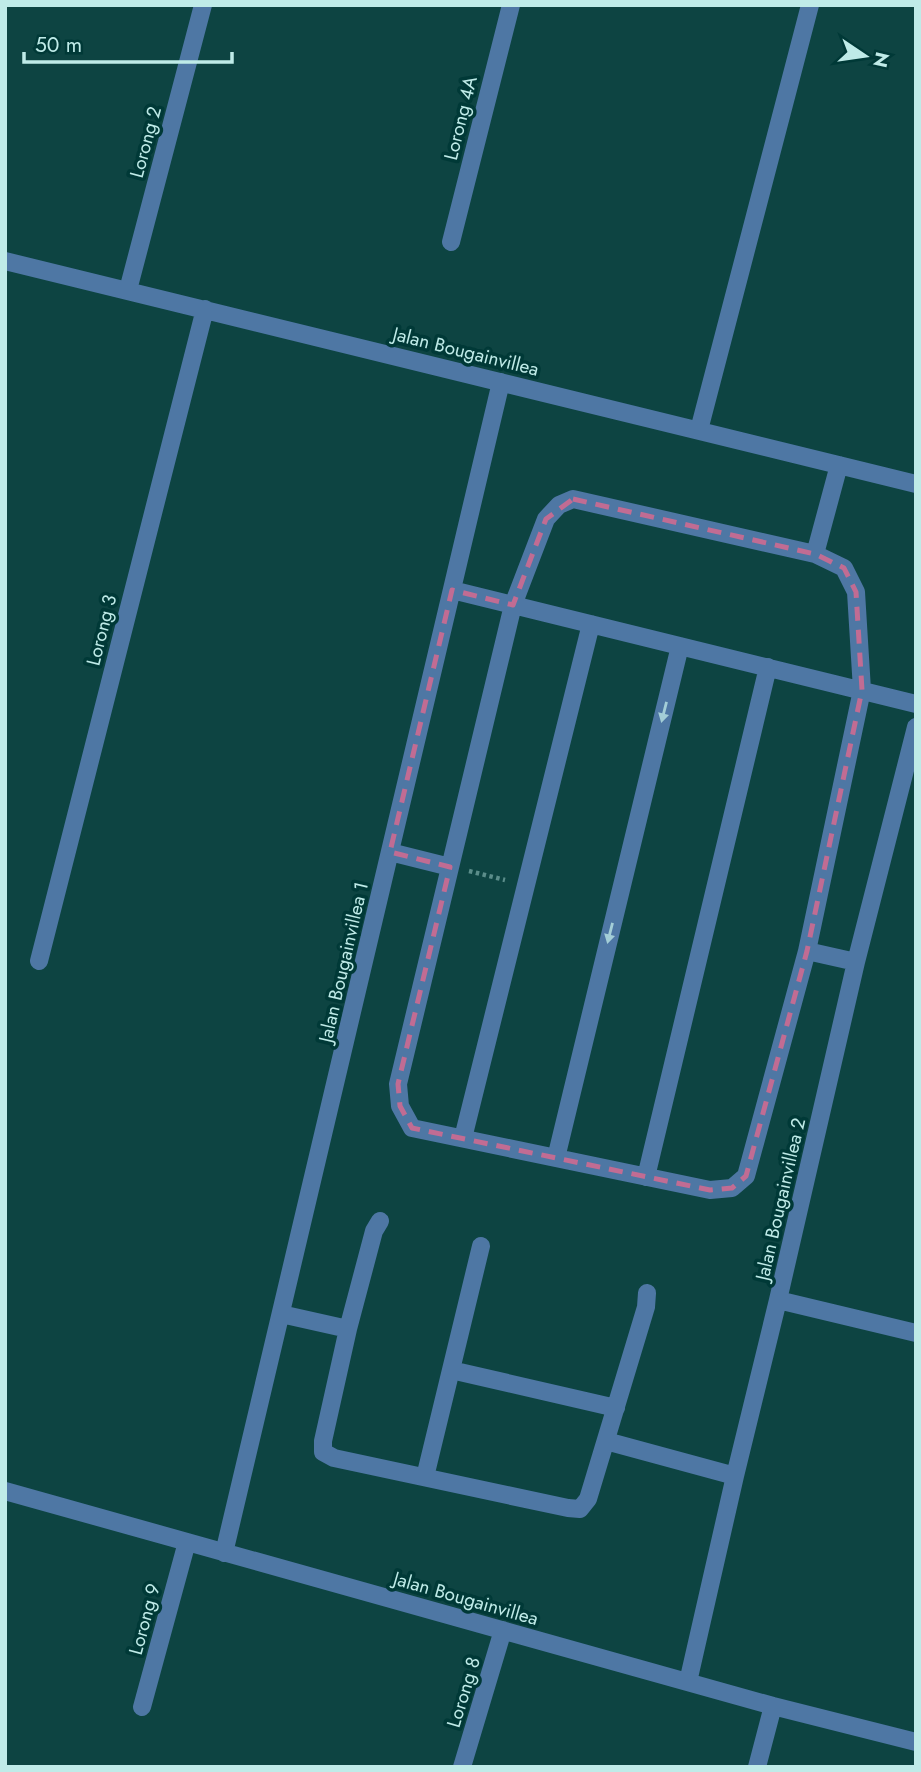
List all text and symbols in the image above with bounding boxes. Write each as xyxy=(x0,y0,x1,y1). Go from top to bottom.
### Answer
scale bar xyxy=(24,21,233,65)
north arrow xyxy=(830,21,900,91)
text: 50 m xyxy=(35,30,82,60)
text: N xyxy=(866,49,896,70)
street label: Lorong 4A xyxy=(437,73,484,163)
street label: Lorong 2 xyxy=(123,103,168,181)
street label: Jalan Bougainvillea xyxy=(387,320,542,383)
street label: Lorong 3 xyxy=(80,592,123,669)
one-way arrow xyxy=(658,701,669,723)
street label: Jalan Bougainvillea 1 xyxy=(311,879,375,1048)
one-way arrow xyxy=(604,923,615,945)
street label: Jalan Bougainvillea 2 xyxy=(748,1115,812,1286)
street label: Jalan Bougainvillea xyxy=(387,1564,541,1632)
street label: Lorong 9 xyxy=(122,1580,167,1658)
street label: Lorong 8 xyxy=(440,1654,487,1731)

